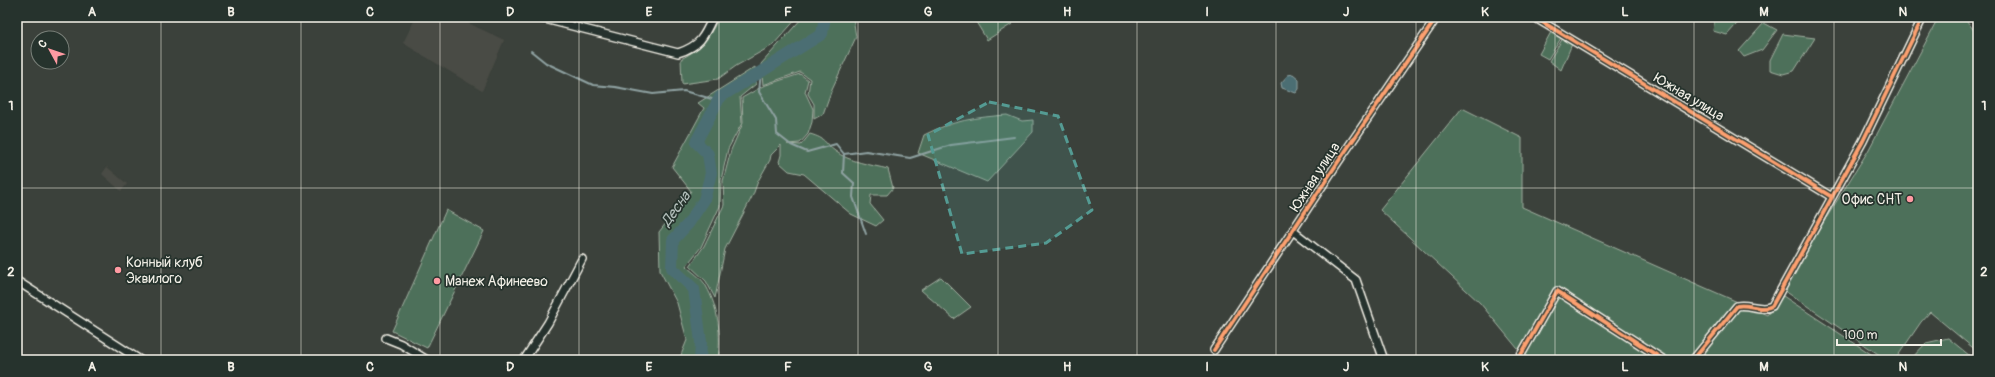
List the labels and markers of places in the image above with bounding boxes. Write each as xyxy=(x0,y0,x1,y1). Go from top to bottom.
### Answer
place label: Офис СНТ xyxy=(1842,191,1902,208)
marker: Офис СНТ xyxy=(1905,194,1915,204)
place label: Конный клуб Эквилого xyxy=(126,254,203,287)
marker: Конный клуб Эквилого xyxy=(113,265,123,275)
place label: Манеж Афинеево xyxy=(445,273,548,290)
marker: Манеж Афинеево xyxy=(432,276,442,286)

